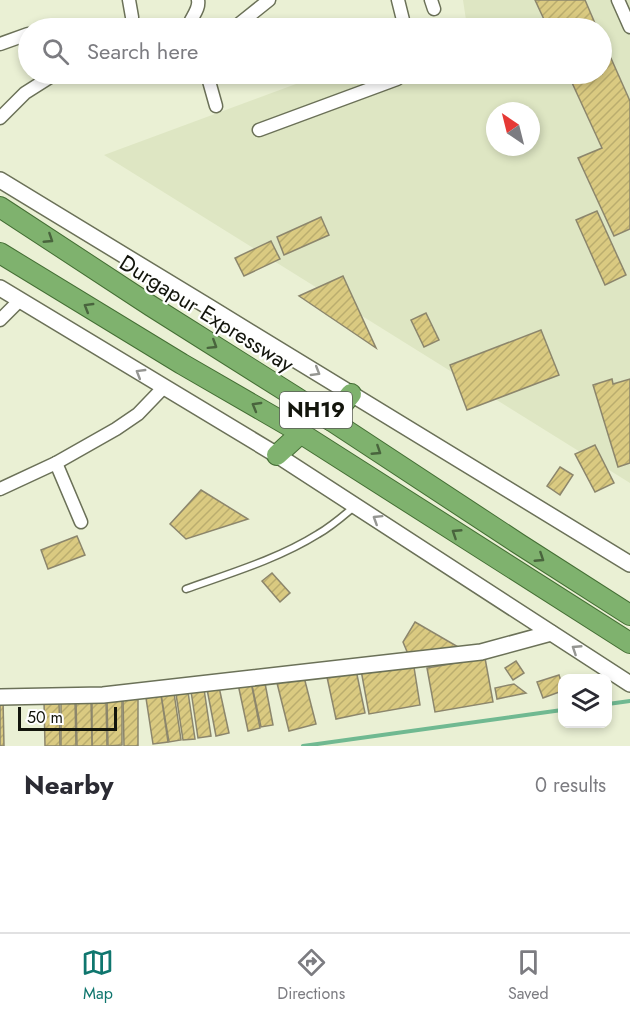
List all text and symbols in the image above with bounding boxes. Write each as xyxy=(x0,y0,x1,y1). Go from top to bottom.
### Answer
search box xyxy=(18,18,612,84)
icon: search xyxy=(39,35,72,68)
text: Search here xyxy=(87,35,198,67)
north arrow xyxy=(486,102,540,156)
one-way arrow xyxy=(43,232,53,244)
street label: Durgapur Expressway xyxy=(114,246,301,380)
one-way arrow xyxy=(84,302,94,314)
one-way arrow xyxy=(207,338,217,350)
one-way arrow xyxy=(310,365,320,377)
one-way arrow xyxy=(136,369,146,381)
road number: NH19 xyxy=(280,392,352,428)
one-way arrow xyxy=(252,402,262,414)
one-way arrow xyxy=(370,444,381,455)
one-way arrow xyxy=(373,515,383,527)
one-way arrow xyxy=(452,529,463,540)
one-way arrow xyxy=(534,550,544,562)
one-way arrow xyxy=(572,644,582,656)
map controls xyxy=(558,674,612,728)
button: layers xyxy=(558,674,612,728)
scale bar xyxy=(18,704,117,732)
text: 50 m xyxy=(27,706,63,729)
text: Nearby xyxy=(24,766,113,804)
text: 0 results xyxy=(535,771,606,800)
tab: Map xyxy=(81,946,114,1005)
tab: Directions xyxy=(277,946,345,1005)
tab: Saved xyxy=(508,946,549,1005)

